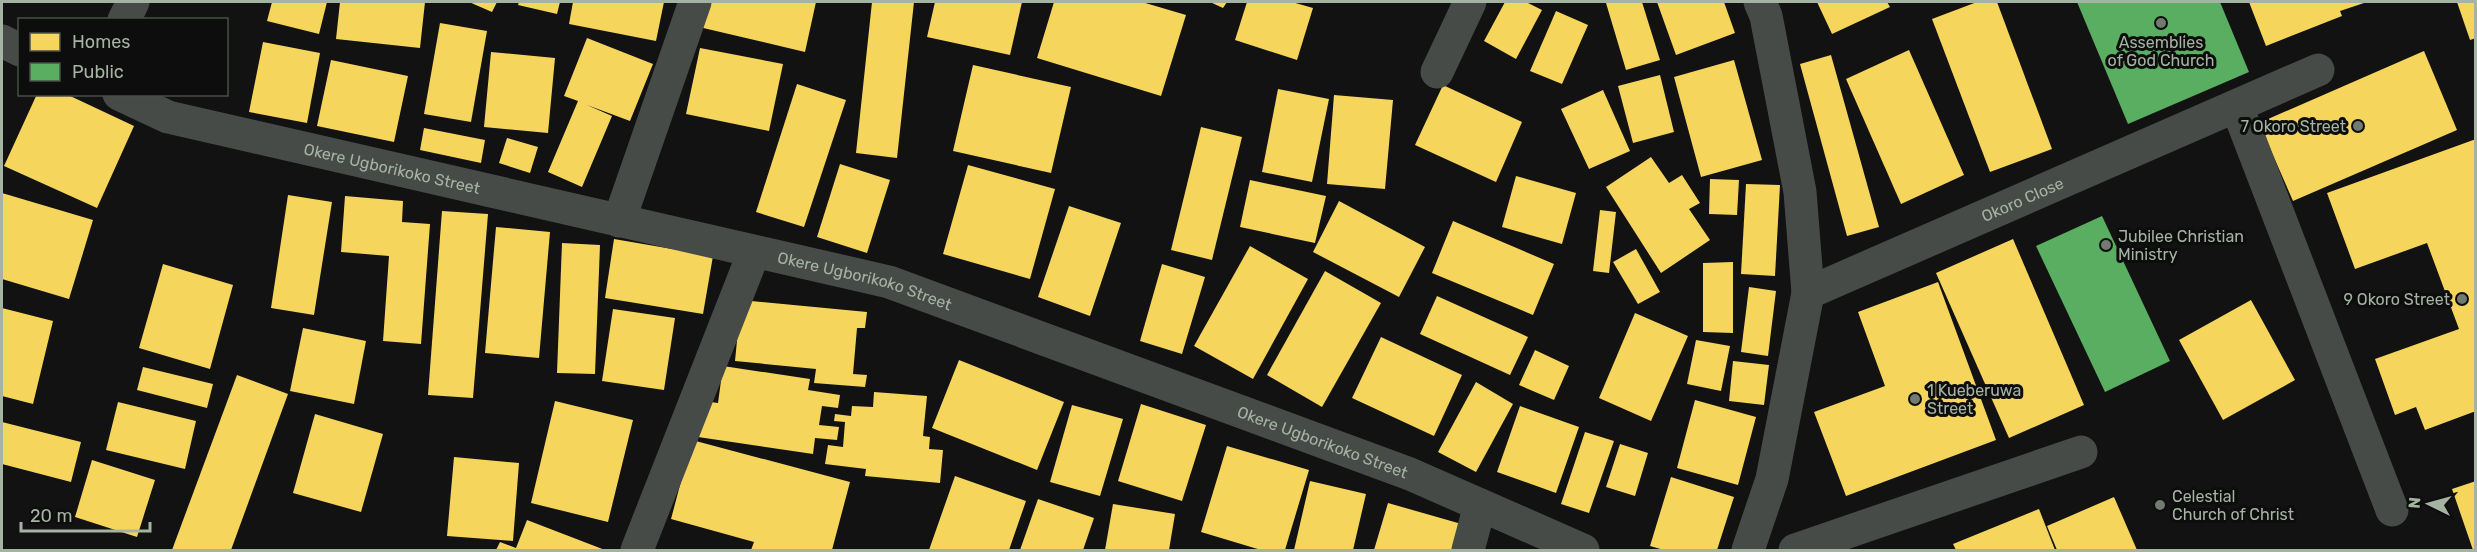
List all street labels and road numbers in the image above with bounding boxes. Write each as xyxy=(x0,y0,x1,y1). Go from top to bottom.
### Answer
street label: Okere Ugborikoko Street xyxy=(302,139,482,198)
street label: Okoro Close xyxy=(1978,173,2066,226)
street label: Okere Ugborikoko Street xyxy=(776,247,955,314)
street label: Okere Ugborikoko Street xyxy=(1235,402,1411,482)

